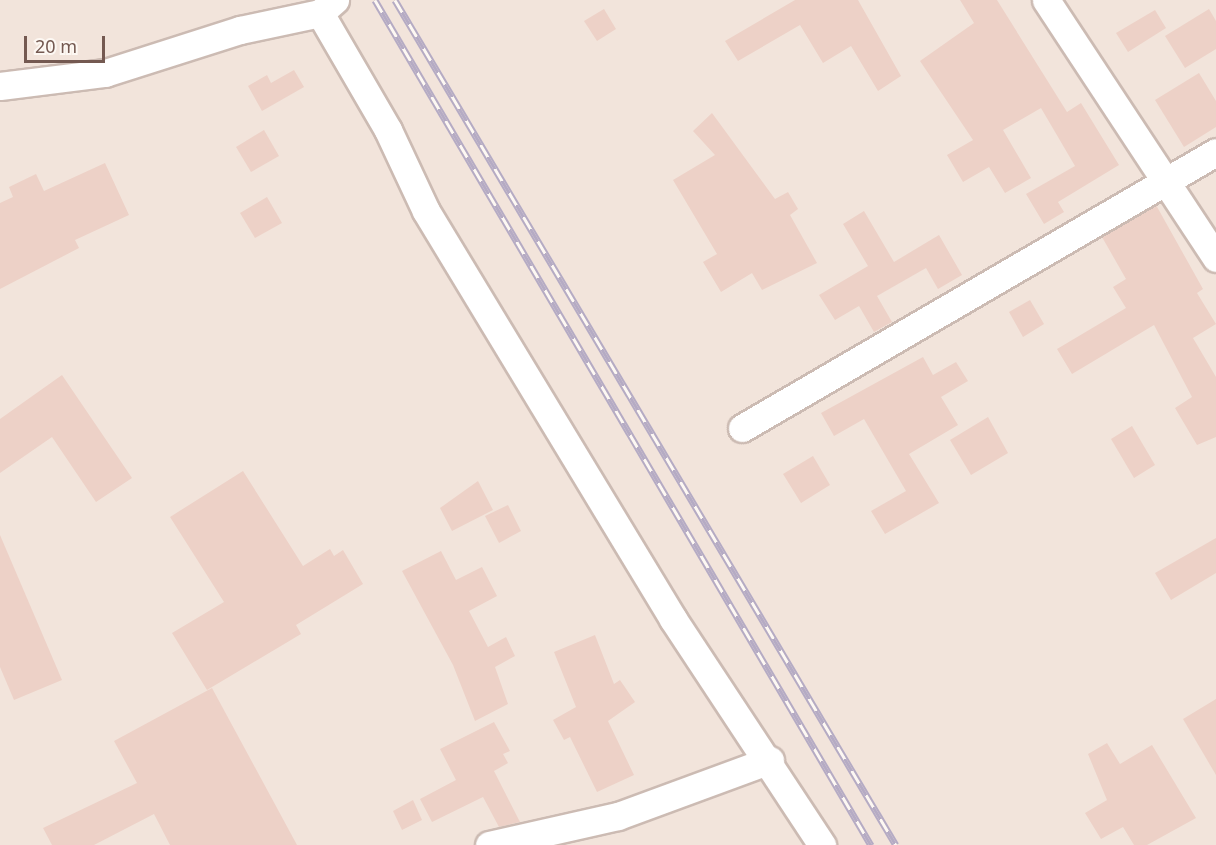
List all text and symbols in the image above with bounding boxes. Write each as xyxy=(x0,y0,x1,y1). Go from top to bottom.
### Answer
scale bar xyxy=(27,24,108,62)
text: 20 m xyxy=(35,34,77,58)

